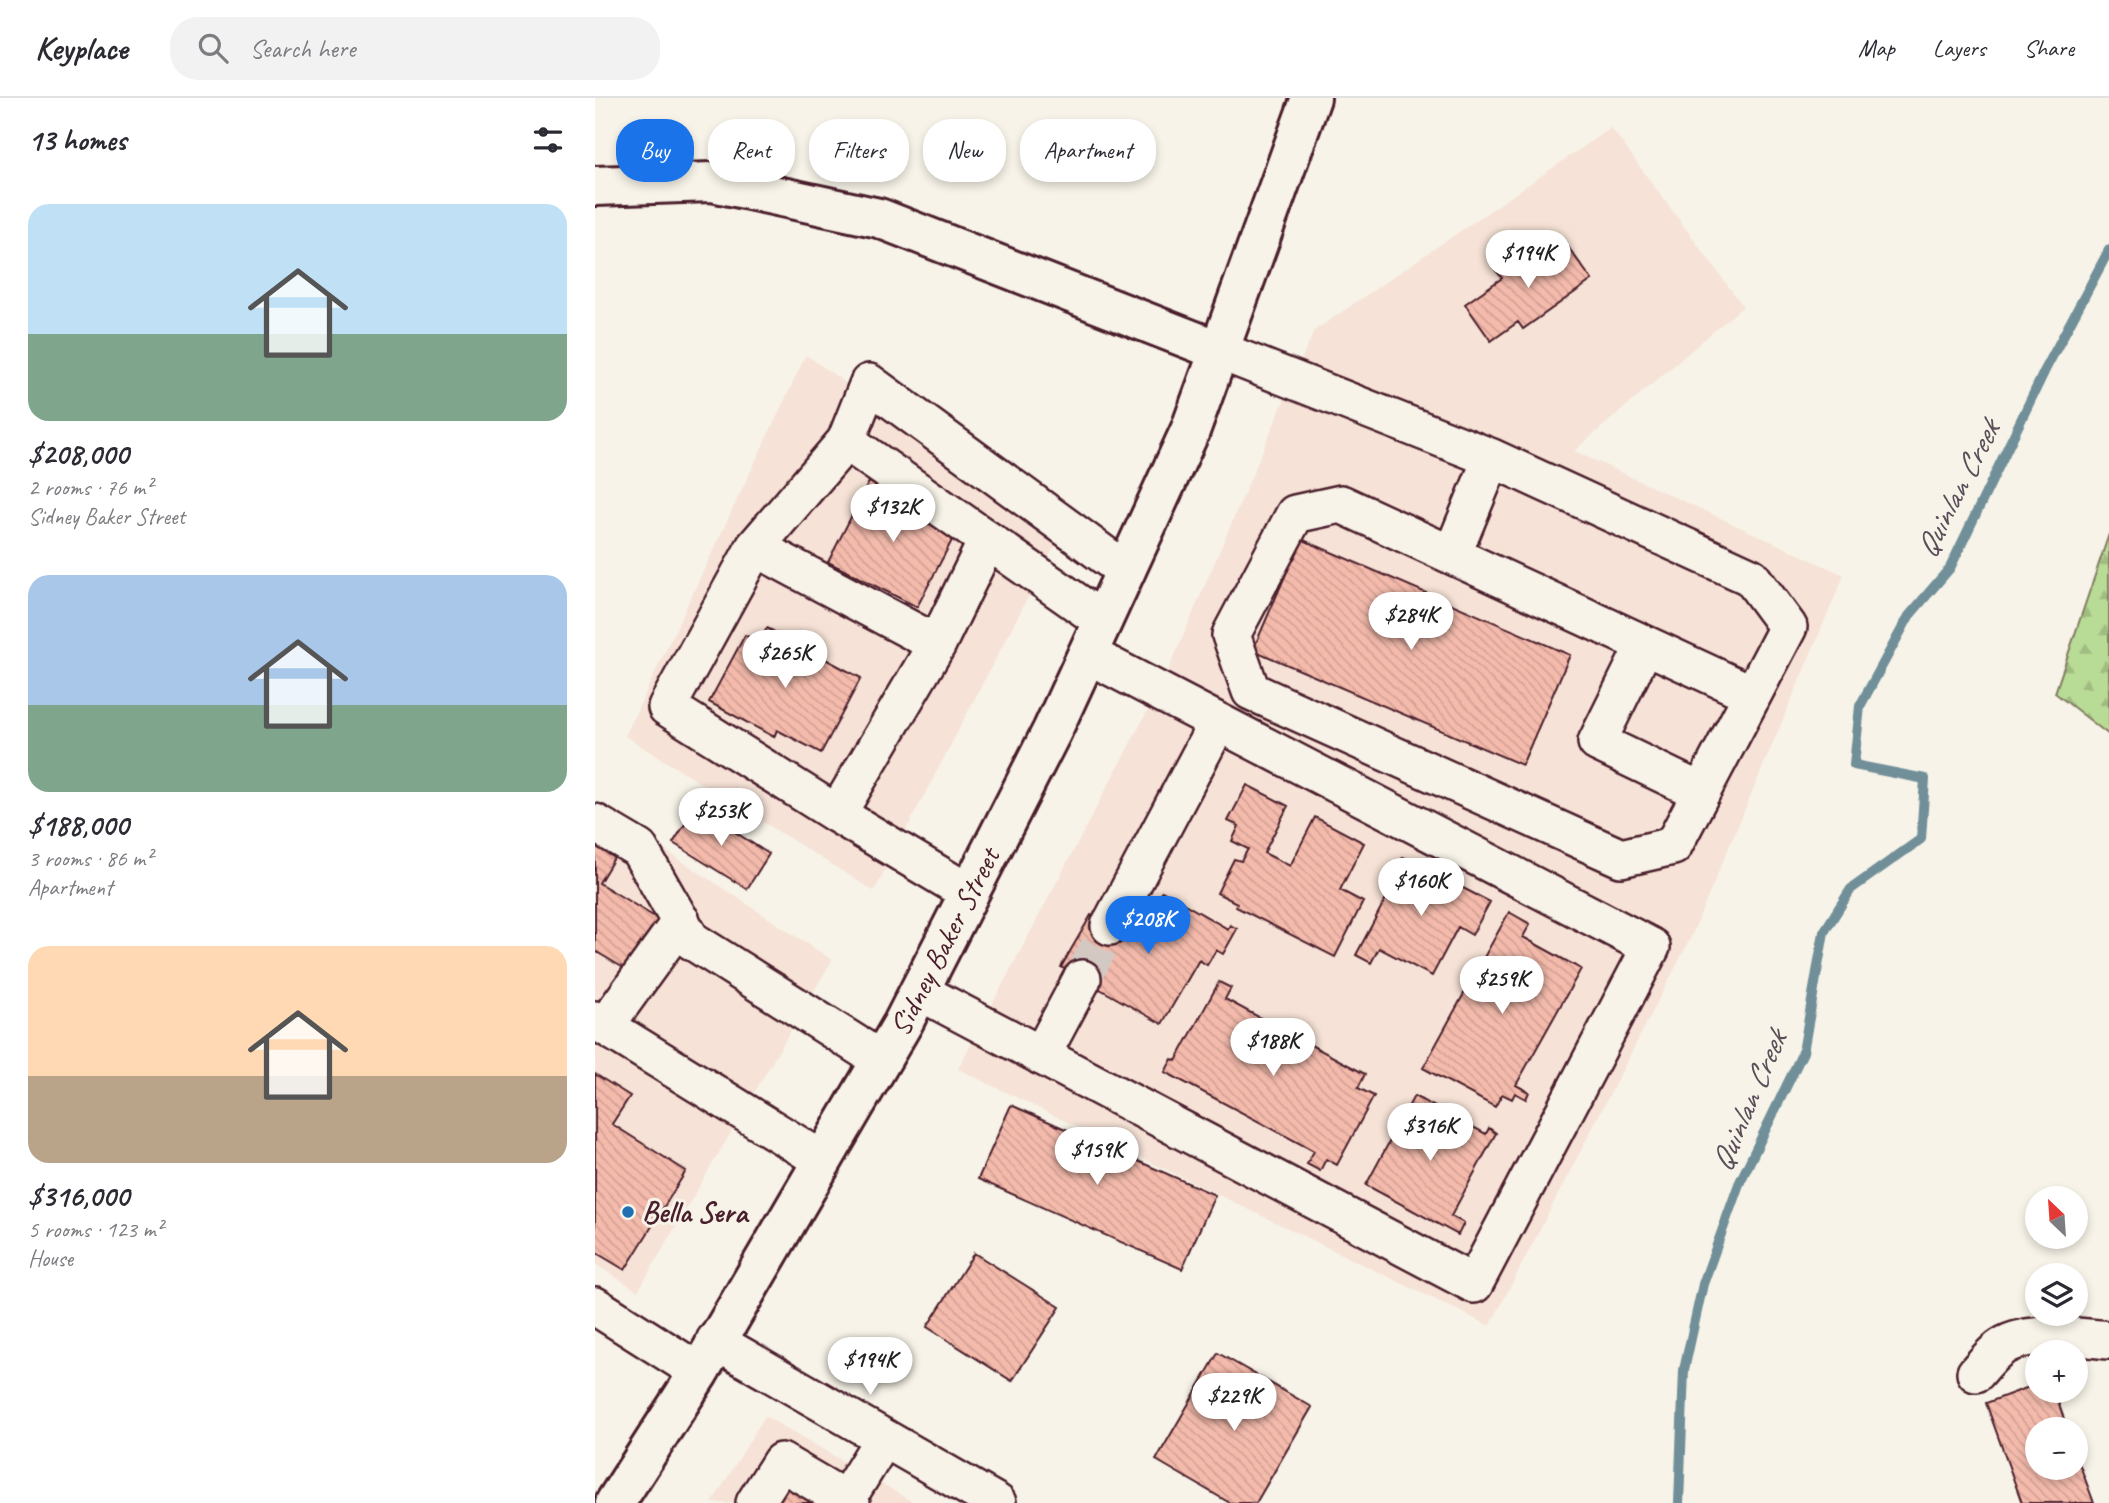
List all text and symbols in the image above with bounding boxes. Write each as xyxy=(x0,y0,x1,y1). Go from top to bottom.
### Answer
search box xyxy=(170,17,660,80)
text: Keyplace xyxy=(35,27,128,69)
icon: search xyxy=(194,29,232,67)
text: Search here xyxy=(250,32,356,65)
text: Map xyxy=(1858,33,1895,63)
text: Layers xyxy=(1933,33,1986,63)
text: Share xyxy=(2024,33,2074,63)
chip: Buy xyxy=(616,119,694,182)
chip: Rent xyxy=(708,119,795,182)
chip: Filters xyxy=(809,119,909,182)
chip: New xyxy=(923,119,1006,182)
chip: Apartment xyxy=(1020,119,1156,182)
text: 13 homes xyxy=(28,121,126,159)
icon: filters xyxy=(529,121,567,159)
pin: $194K xyxy=(1479,230,1577,290)
text: $194K xyxy=(1502,238,1554,267)
icon: home xyxy=(235,250,361,376)
water label: Quinlan Creek xyxy=(1906,409,2012,565)
text: $208,000 xyxy=(28,435,128,473)
text: 2 rooms · 76 m² xyxy=(28,473,152,502)
pin: $132K xyxy=(844,484,942,544)
text: $132K xyxy=(866,492,920,521)
text: Sidney Baker Street xyxy=(28,502,185,531)
pin: $284K xyxy=(1362,592,1460,652)
text: $284K xyxy=(1384,600,1438,629)
icon: home xyxy=(235,621,361,747)
pin: $265K xyxy=(736,630,834,690)
text: $265K xyxy=(758,638,812,667)
pin: $253K xyxy=(672,788,770,848)
text: $253K xyxy=(695,796,747,825)
text: $188,000 xyxy=(28,806,128,844)
street label: Sidney Baker Street xyxy=(881,839,1009,1042)
text: 3 rooms · 86 m² xyxy=(28,844,152,873)
pin: $160K xyxy=(1372,858,1470,918)
text: $160K xyxy=(1394,866,1448,895)
text: Apartment xyxy=(28,873,113,902)
pin: $208K xyxy=(1099,896,1197,956)
text: $208K xyxy=(1121,904,1175,933)
pin: $259K xyxy=(1453,956,1551,1016)
text: $259K xyxy=(1476,964,1528,993)
icon: home xyxy=(235,992,361,1118)
pin: $188K xyxy=(1224,1018,1322,1078)
water label: Quinlan Creek xyxy=(1701,1020,1798,1177)
text: $188K xyxy=(1246,1026,1300,1055)
pin: $316K xyxy=(1381,1104,1479,1163)
text: $316K xyxy=(1403,1111,1457,1140)
pin: $159K xyxy=(1048,1128,1146,1187)
text: $159K xyxy=(1071,1135,1123,1164)
text: $316,000 xyxy=(28,1177,129,1215)
north arrow xyxy=(2025,1186,2088,1250)
map controls xyxy=(2025,1186,2088,1480)
place label: Bella Sera xyxy=(642,1193,750,1231)
marker: Bella Sera xyxy=(620,1204,636,1220)
text: 5 rooms · 123 m² xyxy=(28,1215,163,1244)
text: House xyxy=(28,1244,73,1273)
button: layers xyxy=(2025,1263,2088,1326)
pin: $194K xyxy=(821,1338,919,1397)
button: + xyxy=(2025,1340,2088,1403)
text: $194K xyxy=(844,1345,896,1374)
pin: $229K xyxy=(1185,1374,1283,1433)
text: $229K xyxy=(1208,1381,1260,1410)
button: − xyxy=(2025,1417,2088,1480)

